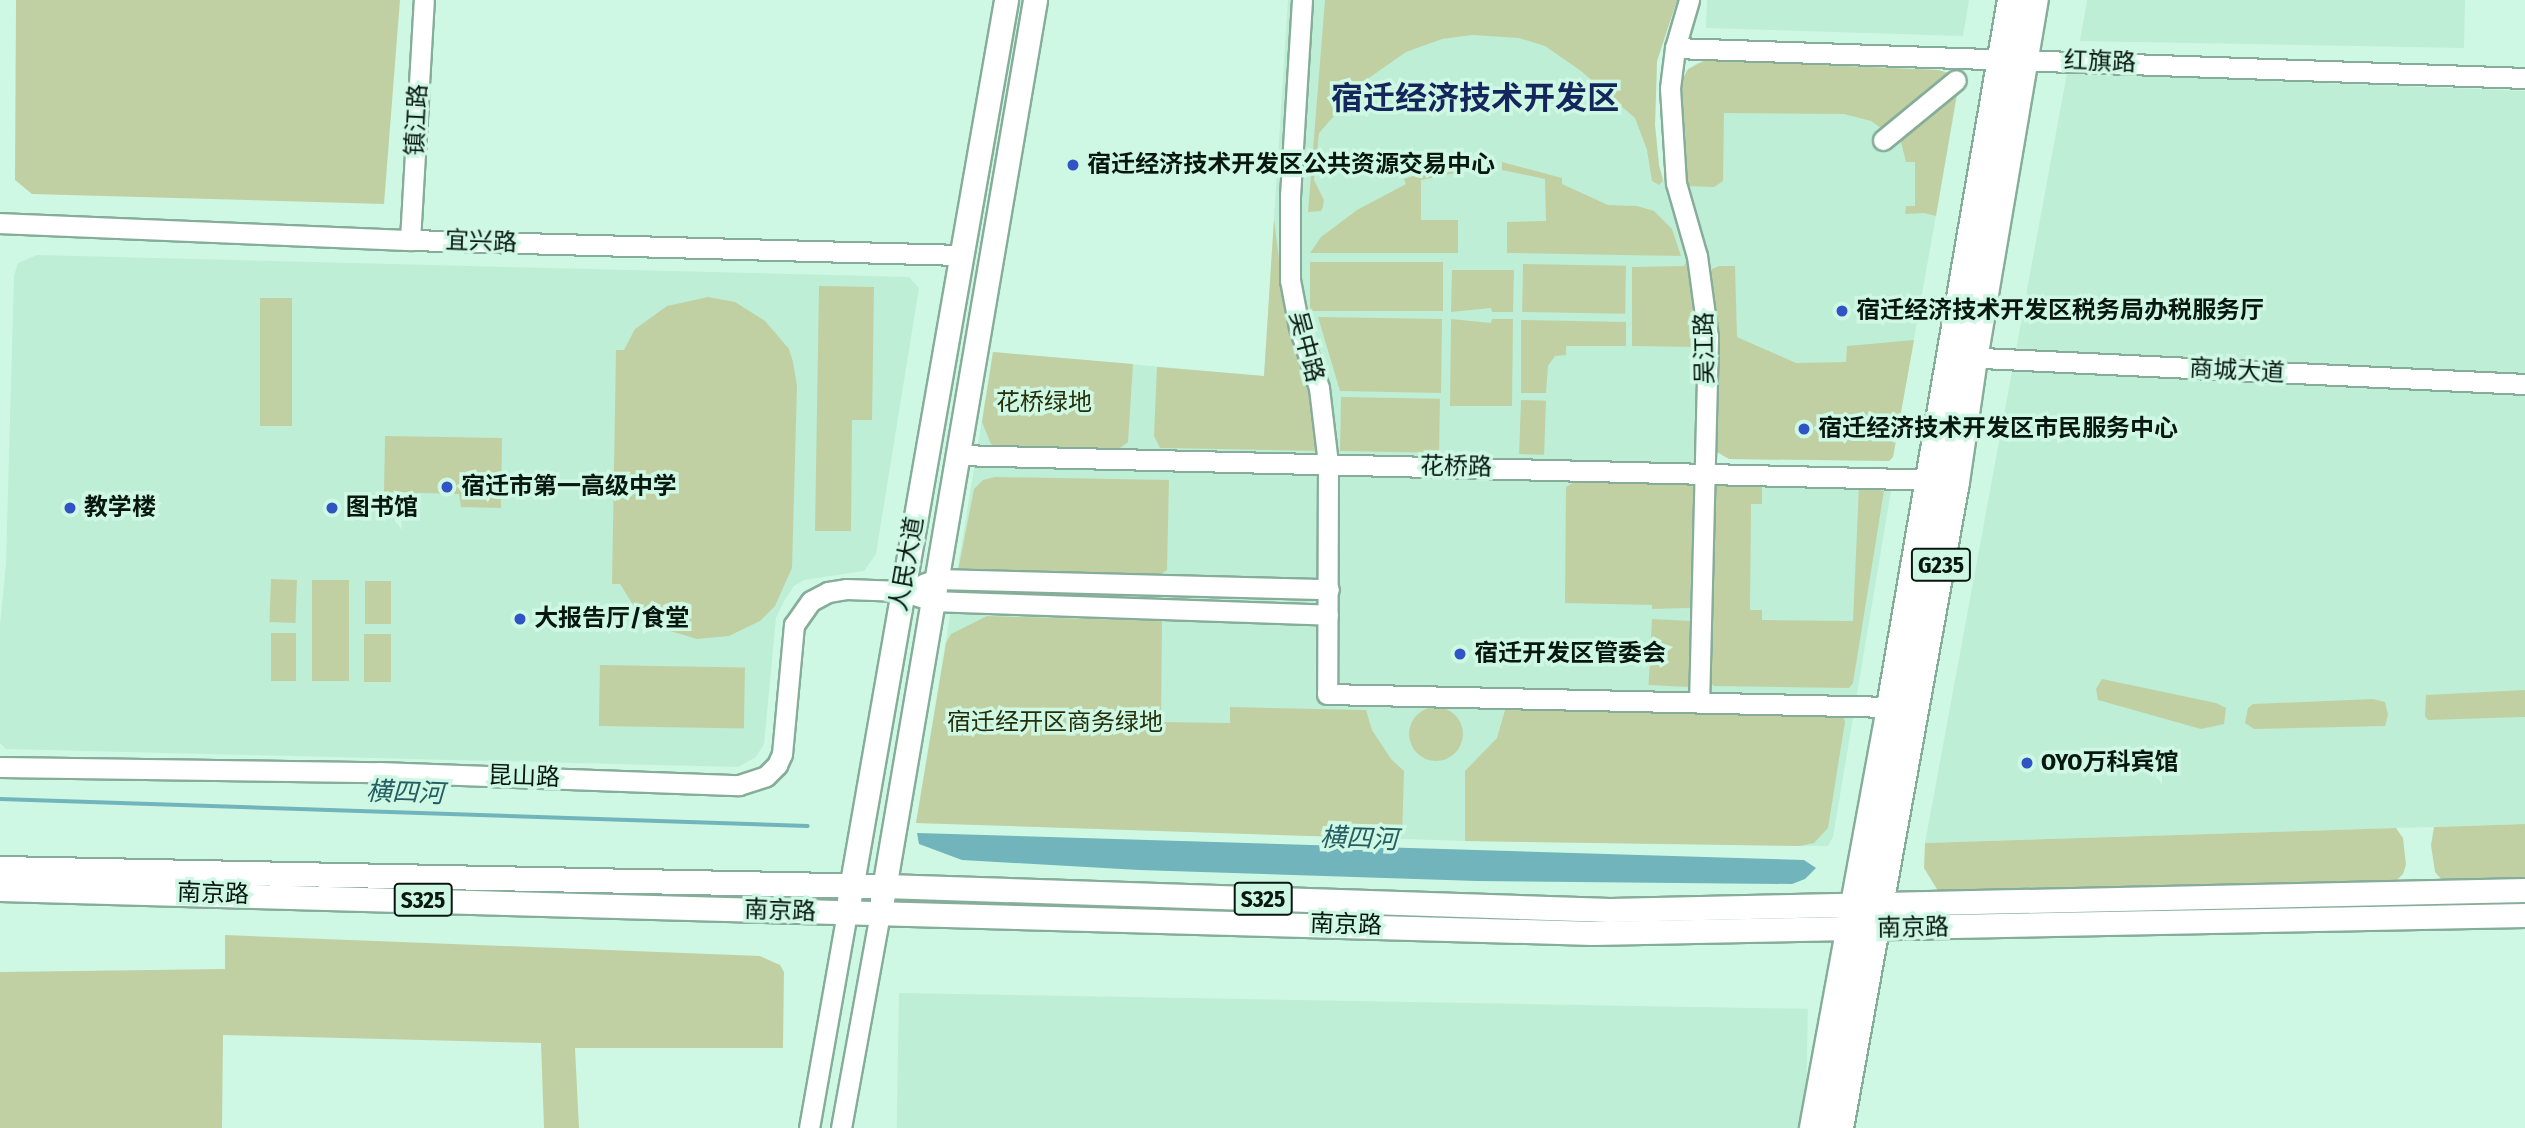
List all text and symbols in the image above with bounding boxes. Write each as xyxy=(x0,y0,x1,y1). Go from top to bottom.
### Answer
street label: 红旗路 xyxy=(2064,46,2136,78)
district label: 宿迁经济技术开发区 xyxy=(1331,79,1619,117)
street label: 镇江路 xyxy=(401,83,433,157)
place label: 宿迁经济技术开发区公共资源交易中心 xyxy=(1087,151,1495,179)
marker: 宿迁经济技术开发区公共资源交易中心 xyxy=(1065,157,1081,173)
street label: 宜兴路 xyxy=(445,226,517,258)
place label: 宿迁经济技术开发区税务局办税服务厅 xyxy=(1856,297,2264,325)
marker: 宿迁经济技术开发区税务局办税服务厅 xyxy=(1834,303,1850,319)
street label: 吴中路 xyxy=(1283,308,1329,386)
street label: 吴江路 xyxy=(1690,312,1720,384)
street label: 商城大道 xyxy=(2188,354,2286,388)
park label: 花桥绿地 xyxy=(996,389,1092,417)
place label: 宿迁经济技术开发区市民服务中心 xyxy=(1818,415,2178,443)
marker: 宿迁经济技术开发区市民服务中心 xyxy=(1796,421,1812,437)
street label: 花桥路 xyxy=(1420,452,1492,482)
place label: 宿迁市第一高级中学 xyxy=(461,473,677,501)
marker: 宿迁市第一高级中学 xyxy=(439,479,455,495)
place label: 教学楼 xyxy=(84,494,156,522)
place label: 图书馆 xyxy=(346,494,418,522)
marker: 教学楼 xyxy=(62,500,78,516)
marker: 图书馆 xyxy=(324,500,340,516)
street label: 人民大道 xyxy=(884,514,930,614)
road number: G235 xyxy=(1910,545,1972,584)
place label: 大报告厅/食堂 xyxy=(534,605,689,633)
marker: 大报告厅/食堂 xyxy=(512,611,528,627)
place label: 宿迁开发区管委会 xyxy=(1474,640,1666,668)
marker: 宿迁开发区管委会 xyxy=(1452,646,1468,662)
park label: 宿迁经开区商务绿地 xyxy=(947,709,1163,737)
place label: OYO万科宾馆 xyxy=(2041,749,2178,777)
marker: OYO万科宾馆 xyxy=(2019,755,2035,771)
street label: 昆山路 xyxy=(488,761,560,793)
water label: 横四河 xyxy=(365,776,445,810)
water label: 横四河 xyxy=(1319,822,1399,856)
street label: 南京路 xyxy=(177,878,249,910)
road number: S325 xyxy=(1233,879,1293,918)
road number: S325 xyxy=(393,880,453,920)
street label: 南京路 xyxy=(744,895,816,927)
street label: 南京路 xyxy=(1310,909,1382,941)
street label: 南京路 xyxy=(1877,913,1949,943)

